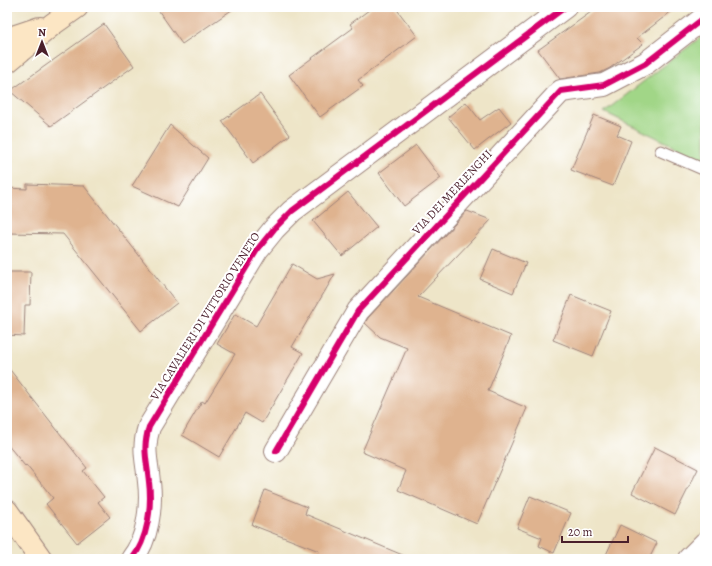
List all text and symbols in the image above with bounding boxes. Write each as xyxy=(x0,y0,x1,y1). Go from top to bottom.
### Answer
north arrow xyxy=(22,22,62,62)
text: N xyxy=(38,25,46,40)
street label: VIA DEI MERLENGHI xyxy=(408,146,496,239)
street label: VIA CAVALIERI DI VITTORIO VENETO xyxy=(146,229,264,404)
scale bar xyxy=(562,518,628,544)
text: 20 m xyxy=(568,524,592,540)

